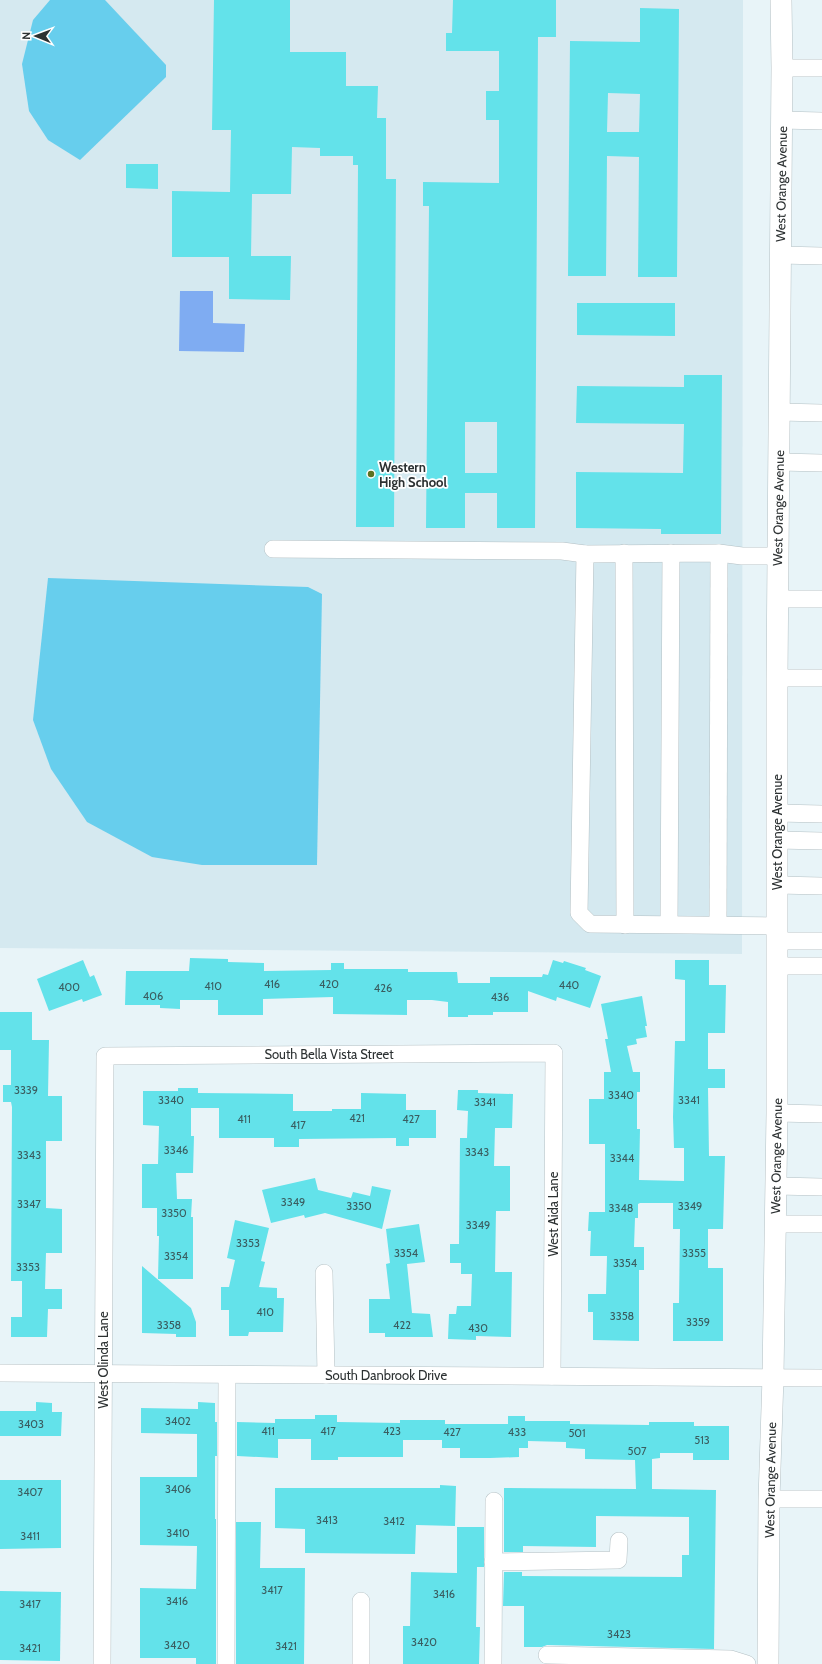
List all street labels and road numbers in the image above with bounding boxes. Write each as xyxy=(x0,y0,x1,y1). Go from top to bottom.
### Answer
street label: West Orange Avenue xyxy=(772,126,790,242)
street label: West Orange Avenue xyxy=(769,450,787,566)
street label: West Orange Avenue xyxy=(769,774,785,890)
street label: South Bella Vista Street xyxy=(264,1046,394,1062)
street label: West Orange Avenue xyxy=(767,1098,785,1214)
street label: West Aida Lane xyxy=(545,1171,561,1256)
street label: West Olinda Lane xyxy=(95,1311,111,1409)
street label: South Danbrook Drive xyxy=(325,1367,447,1383)
street label: West Orange Avenue xyxy=(761,1422,779,1538)

